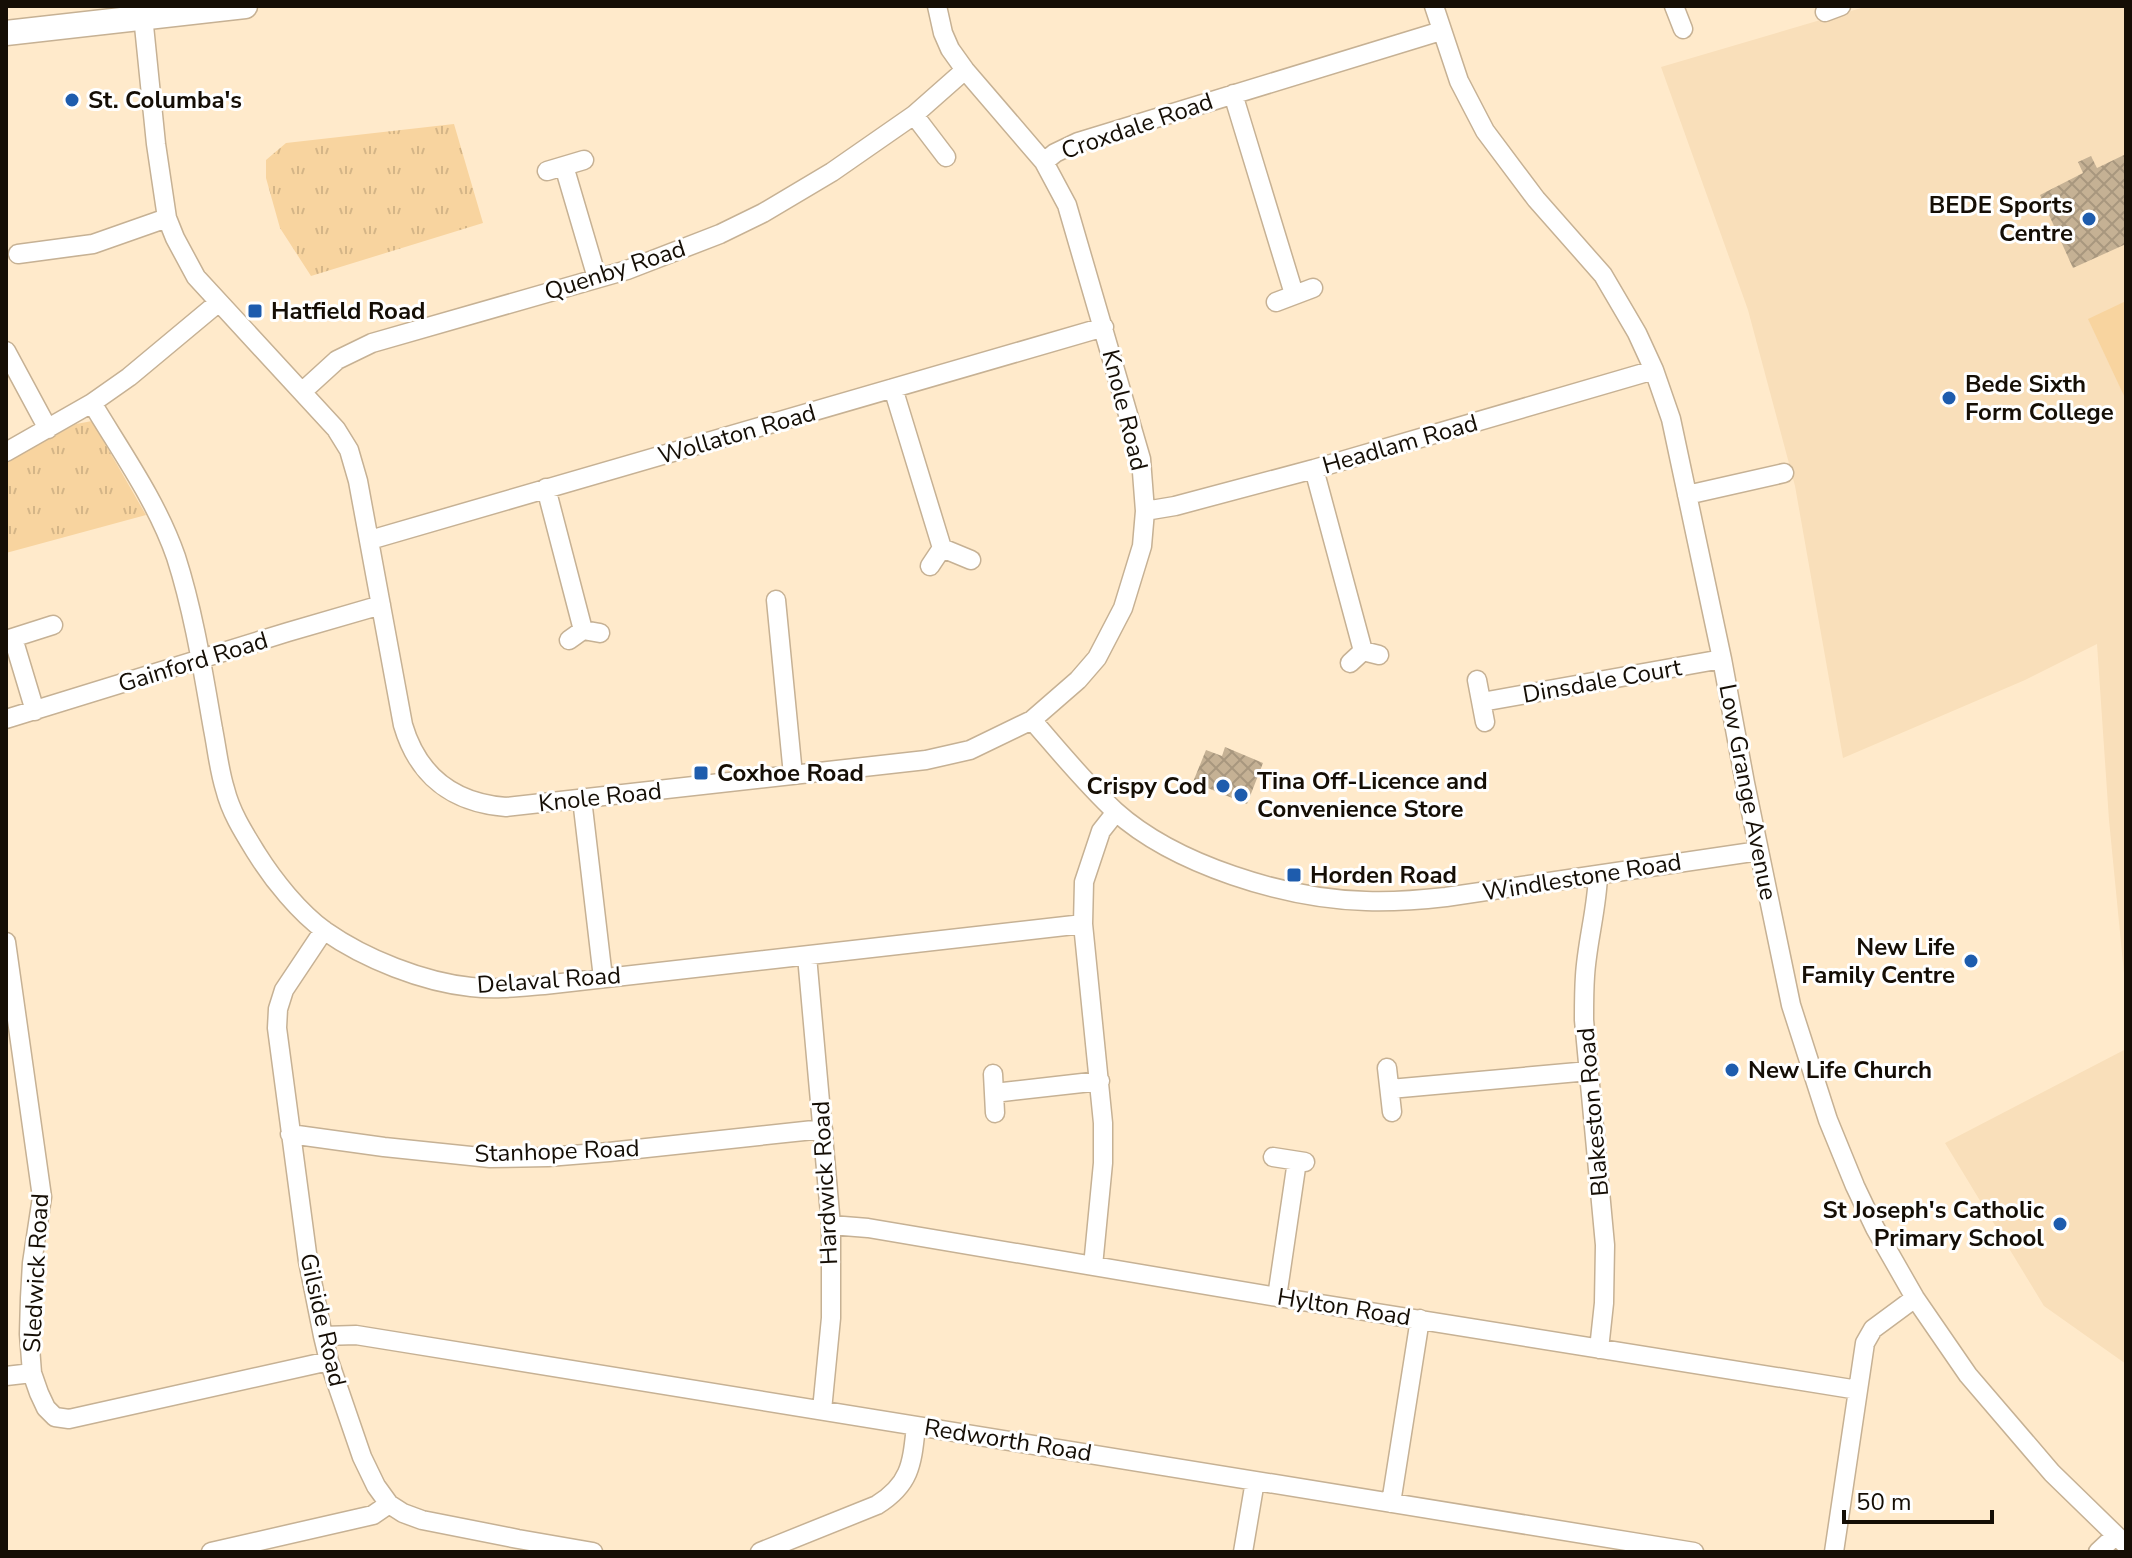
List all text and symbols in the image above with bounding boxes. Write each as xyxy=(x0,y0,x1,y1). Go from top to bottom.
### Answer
place label: St. Columba's xyxy=(88,84,242,116)
street label: Croxdale Road xyxy=(1057,85,1217,167)
marker: St. Columba's xyxy=(63,91,81,109)
place label: BEDE Sports Centre xyxy=(1929,189,2073,249)
marker: BEDE Sports Centre xyxy=(2080,210,2098,228)
street label: Quenby Road xyxy=(540,232,690,308)
place label: Hatfield Road xyxy=(271,295,425,327)
marker: Hatfield Road xyxy=(246,302,264,320)
street label: Knole Road xyxy=(1095,346,1155,474)
place label: Bede Sixth Form College xyxy=(1965,368,2114,428)
marker: Bede Sixth Form College xyxy=(1940,389,1958,407)
street label: Wollaton Road xyxy=(654,396,820,472)
street label: Headlam Road xyxy=(1319,407,1481,481)
street label: Gainford Road xyxy=(114,624,272,700)
street label: Dinsdale Court xyxy=(1520,651,1685,711)
street label: Low Grange Avenue xyxy=(1711,681,1785,903)
place label: Coxhoe Road xyxy=(717,757,864,789)
marker: Coxhoe Road xyxy=(692,764,710,782)
place label: Tina Off-Licence and Convenience Store xyxy=(1257,765,1488,825)
place label: Crispy Cod xyxy=(1087,770,1207,802)
street label: Knole Road xyxy=(537,775,663,819)
marker: Crispy Cod xyxy=(1214,777,1232,795)
marker: Tina Off-Licence and Convenience Store xyxy=(1232,786,1250,804)
street label: Windlestone Road xyxy=(1480,845,1684,909)
place label: Horden Road xyxy=(1310,859,1457,891)
marker: Horden Road xyxy=(1285,866,1303,884)
place label: New Life Family Centre xyxy=(1801,931,1955,991)
marker: New Life Family Centre xyxy=(1962,952,1980,970)
street label: Delaval Road xyxy=(476,959,622,1001)
street label: Blakeston Road xyxy=(1570,1026,1616,1198)
place label: New Life Church xyxy=(1748,1054,1932,1086)
marker: New Life Church xyxy=(1723,1061,1741,1079)
street label: Hardwick Road xyxy=(805,1100,845,1266)
street label: Stanhope Road xyxy=(474,1132,640,1170)
street label: Sledwick Road xyxy=(16,1193,56,1353)
place label: St Joseph's Catholic Primary School xyxy=(1823,1194,2045,1254)
marker: St Joseph's Catholic Primary School xyxy=(2051,1215,2069,1233)
street label: Gilside Road xyxy=(292,1250,354,1390)
street label: Hylton Road xyxy=(1275,1281,1413,1333)
street label: Redworth Road xyxy=(922,1411,1094,1469)
scale bar xyxy=(1844,1474,1992,1524)
text: 50 m xyxy=(1856,1486,1912,1518)

